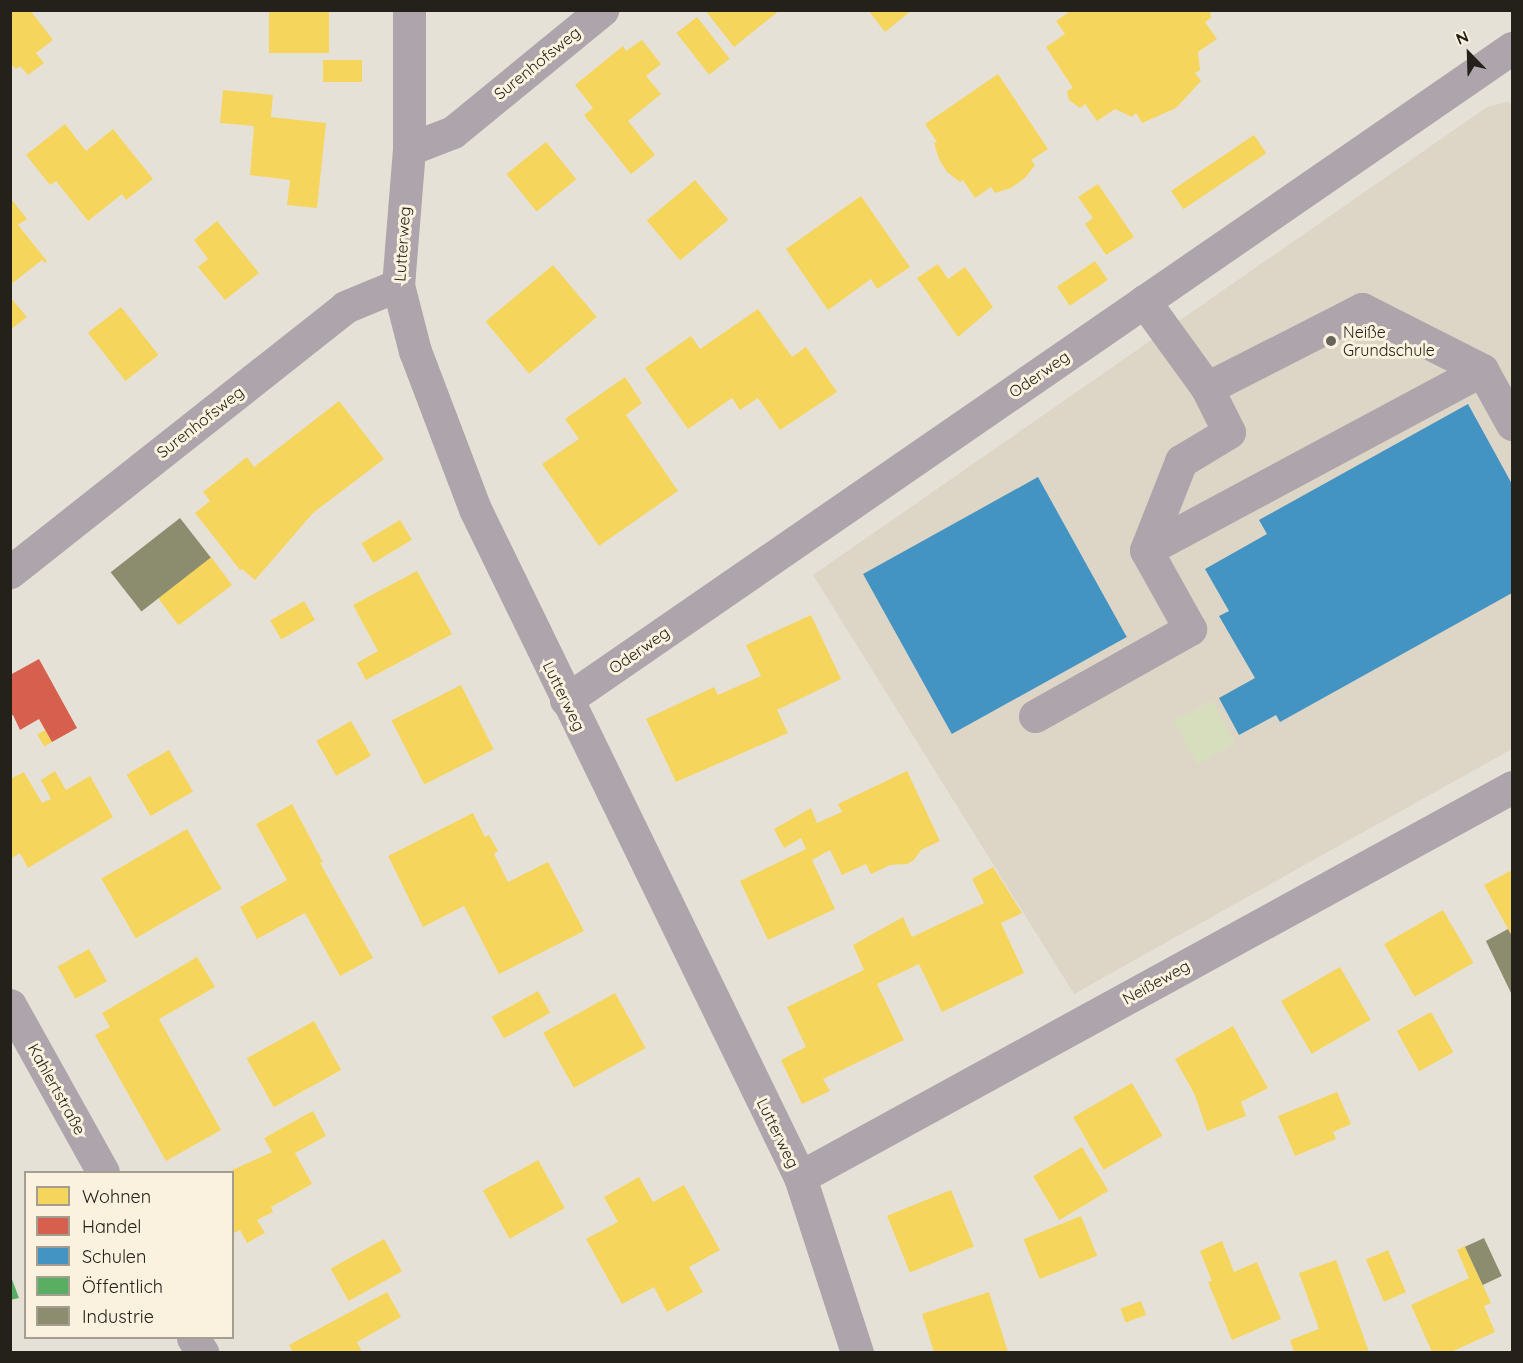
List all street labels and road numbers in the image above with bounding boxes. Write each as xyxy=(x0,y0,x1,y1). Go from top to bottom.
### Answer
street label: Surenhofsweg xyxy=(490,22,584,104)
street label: Lutterweg xyxy=(390,206,414,282)
street label: Oderweg xyxy=(1005,346,1073,402)
street label: Surenhofsweg xyxy=(153,382,247,462)
street label: Oderweg xyxy=(605,622,673,678)
street label: Lutterweg xyxy=(539,658,589,734)
street label: Neißeweg xyxy=(1119,956,1193,1008)
street label: Kahlertstraße xyxy=(24,1040,90,1138)
street label: Lutterweg xyxy=(753,1095,803,1171)

